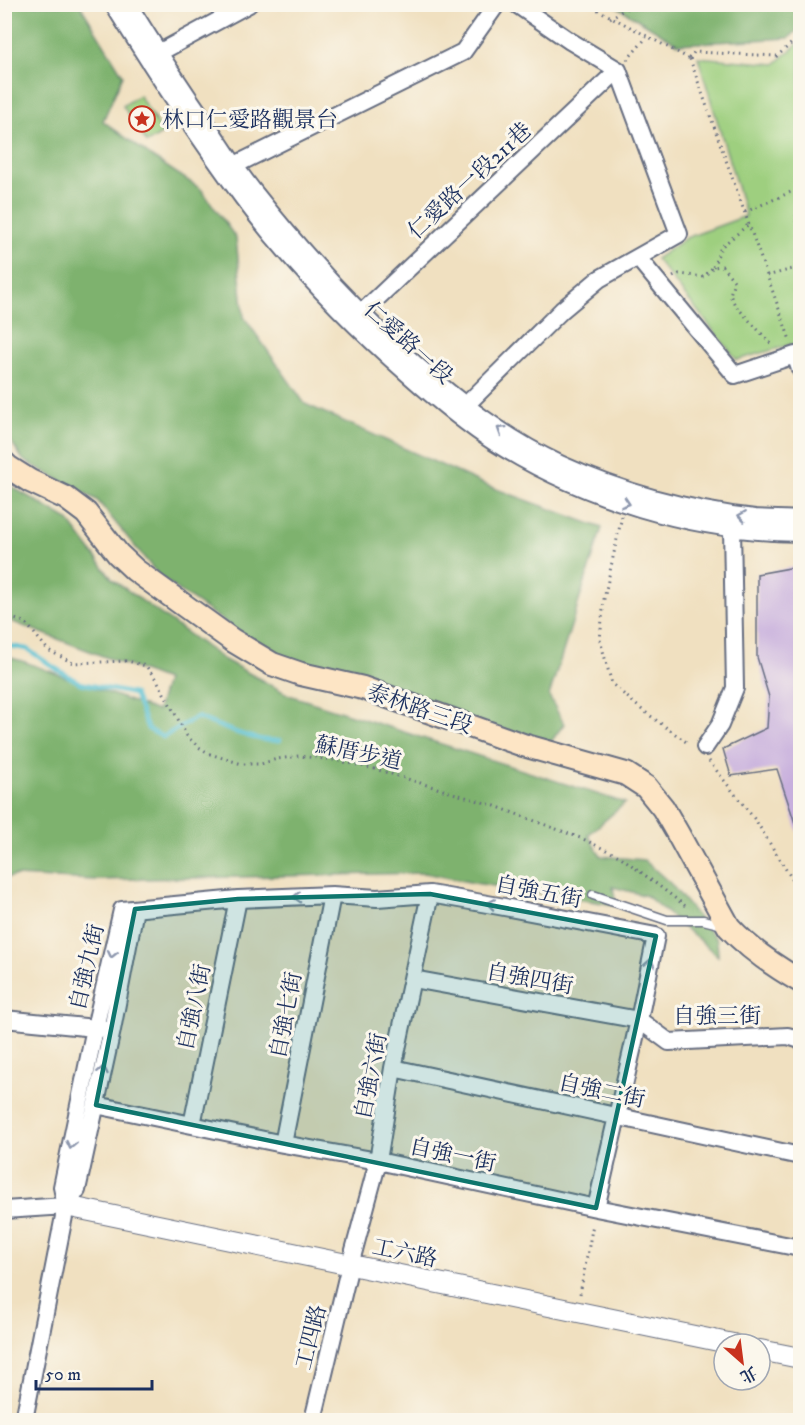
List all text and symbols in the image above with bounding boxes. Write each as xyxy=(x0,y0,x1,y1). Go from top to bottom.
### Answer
place icon: 林口仁愛路觀景台 xyxy=(127,104,157,134)
place label: 林口仁愛路觀景台 xyxy=(162,107,338,134)
street label: 仁愛路一段211巷 xyxy=(403,117,537,245)
street label: 仁愛路一段 xyxy=(358,296,458,390)
one-way arrow xyxy=(497,426,507,438)
one-way arrow xyxy=(620,496,631,509)
one-way arrow xyxy=(738,510,747,522)
street label: 泰林路三段 xyxy=(363,679,476,740)
street label: 蘇厝步道 xyxy=(313,731,405,776)
street label: 自強五街 xyxy=(493,871,584,914)
one-way arrow xyxy=(293,890,302,903)
one-way arrow xyxy=(487,899,496,911)
street label: 自強九街 xyxy=(64,921,111,1013)
one-way arrow xyxy=(106,949,119,959)
one-way arrow xyxy=(643,958,656,968)
street label: 自強四街 xyxy=(484,959,575,1000)
street label: 自強八街 xyxy=(172,961,217,1053)
street label: 自強七街 xyxy=(265,970,308,1061)
street label: 自強三街 xyxy=(673,1003,761,1030)
street label: 自強六街 xyxy=(350,1031,393,1122)
one-way arrow xyxy=(96,1065,109,1075)
street label: 自強二街 xyxy=(556,1069,648,1114)
street label: 自強一街 xyxy=(407,1133,499,1178)
one-way arrow xyxy=(65,1139,78,1149)
street label: 工六路 xyxy=(370,1233,440,1274)
street label: 工四路 xyxy=(290,1302,333,1373)
north arrow xyxy=(712,1332,772,1392)
scale bar xyxy=(36,1353,152,1391)
text: 北 xyxy=(737,1362,760,1387)
text: 50 m xyxy=(45,1364,81,1386)

